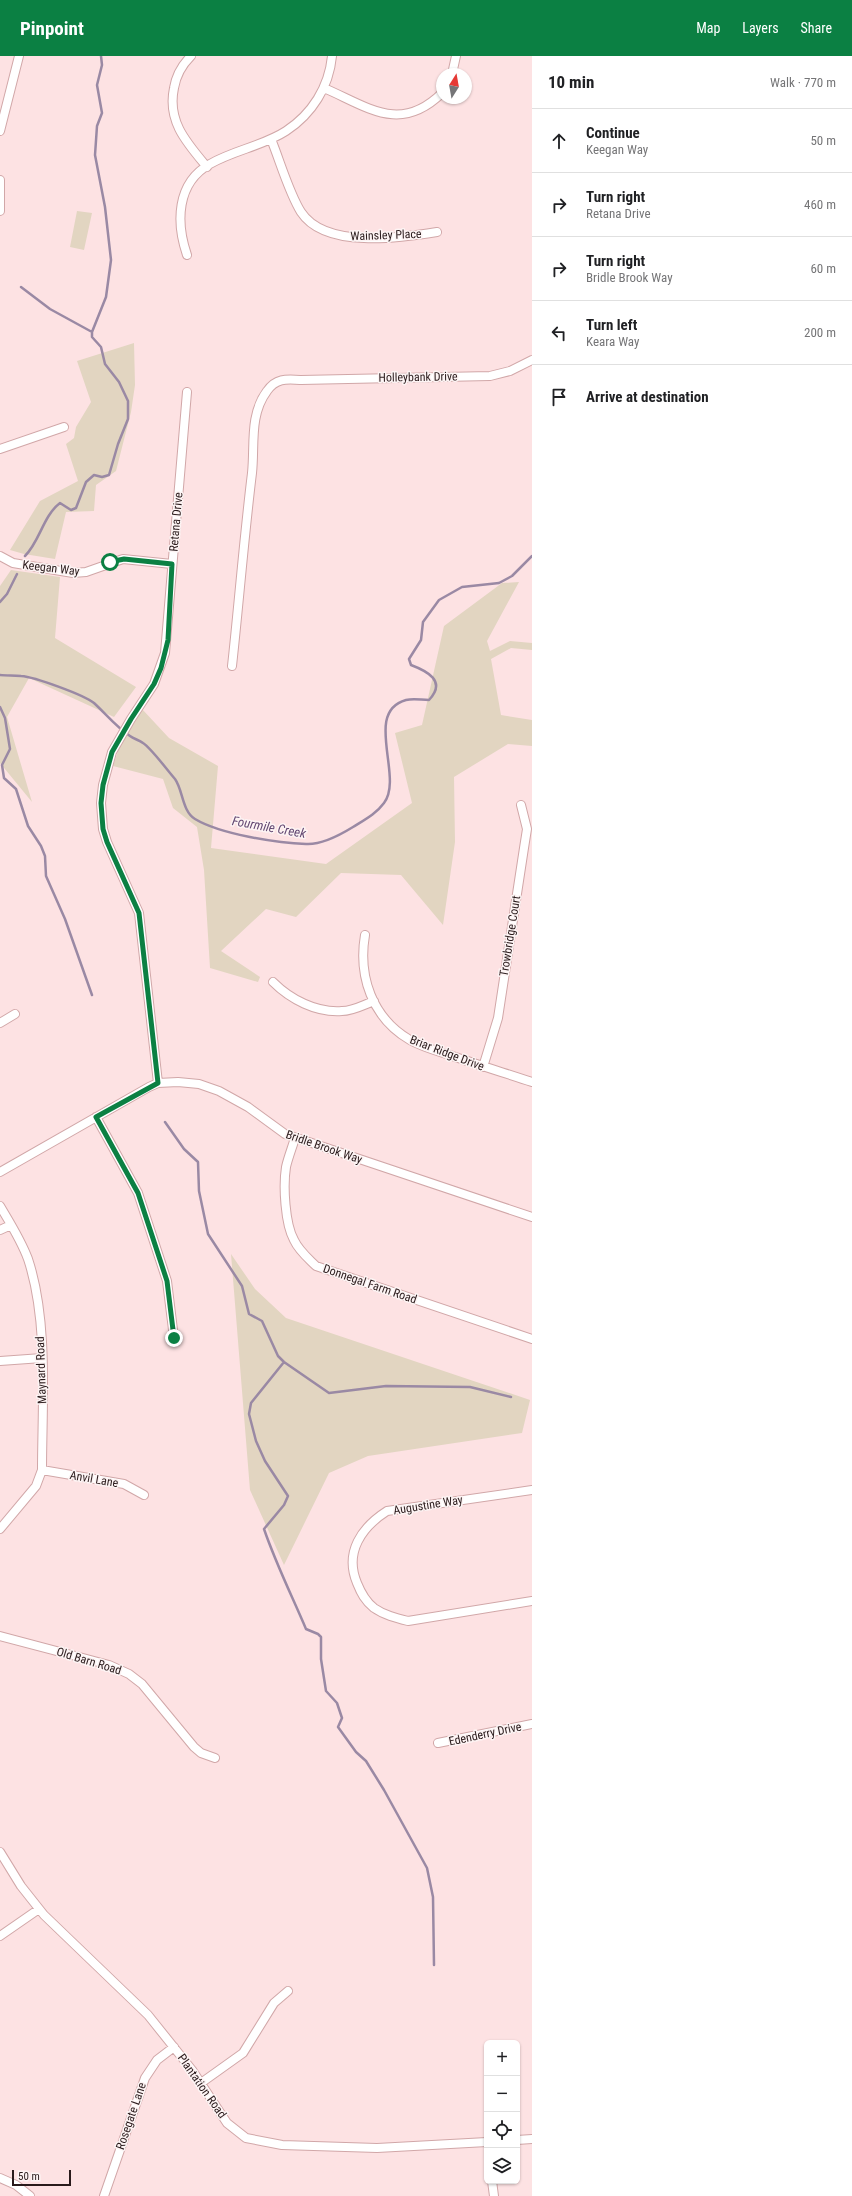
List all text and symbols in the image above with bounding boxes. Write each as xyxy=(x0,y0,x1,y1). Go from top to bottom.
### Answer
text: Pinpoint xyxy=(20,17,84,40)
text: Map xyxy=(696,20,720,36)
text: Layers xyxy=(742,20,779,36)
text: Share xyxy=(801,20,832,36)
north arrow xyxy=(436,68,472,104)
text: 10 min xyxy=(548,72,594,92)
text: Walk · 770 m xyxy=(770,75,836,90)
text: Continue xyxy=(586,124,640,142)
icon: ahead xyxy=(548,130,570,152)
text: 50 m xyxy=(810,133,836,148)
text: Keegan Way xyxy=(586,142,648,157)
text: Turn right xyxy=(586,188,645,206)
icon: right xyxy=(548,194,570,216)
text: 460 m xyxy=(804,197,836,212)
text: Retana Drive xyxy=(586,206,651,221)
street label: Wainsley Place xyxy=(350,227,422,243)
text: Turn right xyxy=(586,252,645,270)
icon: right xyxy=(548,258,570,280)
text: 60 m xyxy=(810,261,836,276)
text: Bridle Brook Way xyxy=(586,270,673,285)
text: Turn left xyxy=(586,316,637,334)
icon: left xyxy=(548,322,570,344)
text: 200 m xyxy=(804,325,836,340)
text: Keara Way xyxy=(586,334,639,349)
street label: Holleybank Drive xyxy=(378,369,458,385)
icon: arrive xyxy=(548,386,570,408)
text: Arrive at destination xyxy=(586,388,709,406)
street label: Retana Drive xyxy=(166,491,186,552)
route start xyxy=(101,553,119,571)
street label: Keegan Way xyxy=(22,558,80,578)
water label: Fourmile Creek xyxy=(231,813,307,841)
street label: Trowbridge Court xyxy=(497,894,523,978)
street label: Briar Ridge Drive xyxy=(408,1032,486,1074)
street label: Bridle Brook Way xyxy=(284,1127,364,1167)
street label: Donnegal Farm Road xyxy=(321,1261,419,1307)
route end xyxy=(165,1329,183,1347)
street label: Maynard Road xyxy=(33,1336,49,1404)
street label: Anvil Lane xyxy=(69,1468,120,1490)
street label: Augustine Way xyxy=(392,1493,464,1517)
street label: Old Barn Road xyxy=(55,1644,123,1678)
street label: Edenderry Drive xyxy=(447,1719,523,1749)
map controls xyxy=(484,2040,520,2184)
button: + xyxy=(484,2040,520,2076)
street label: Plantation Road xyxy=(175,2051,229,2121)
button: − xyxy=(484,2076,520,2112)
street label: Rosegate Lane xyxy=(113,2080,149,2151)
button: locate xyxy=(484,2112,520,2148)
button: layers xyxy=(484,2148,520,2184)
scale bar xyxy=(12,2168,71,2187)
text: 50 m xyxy=(18,2170,40,2183)

